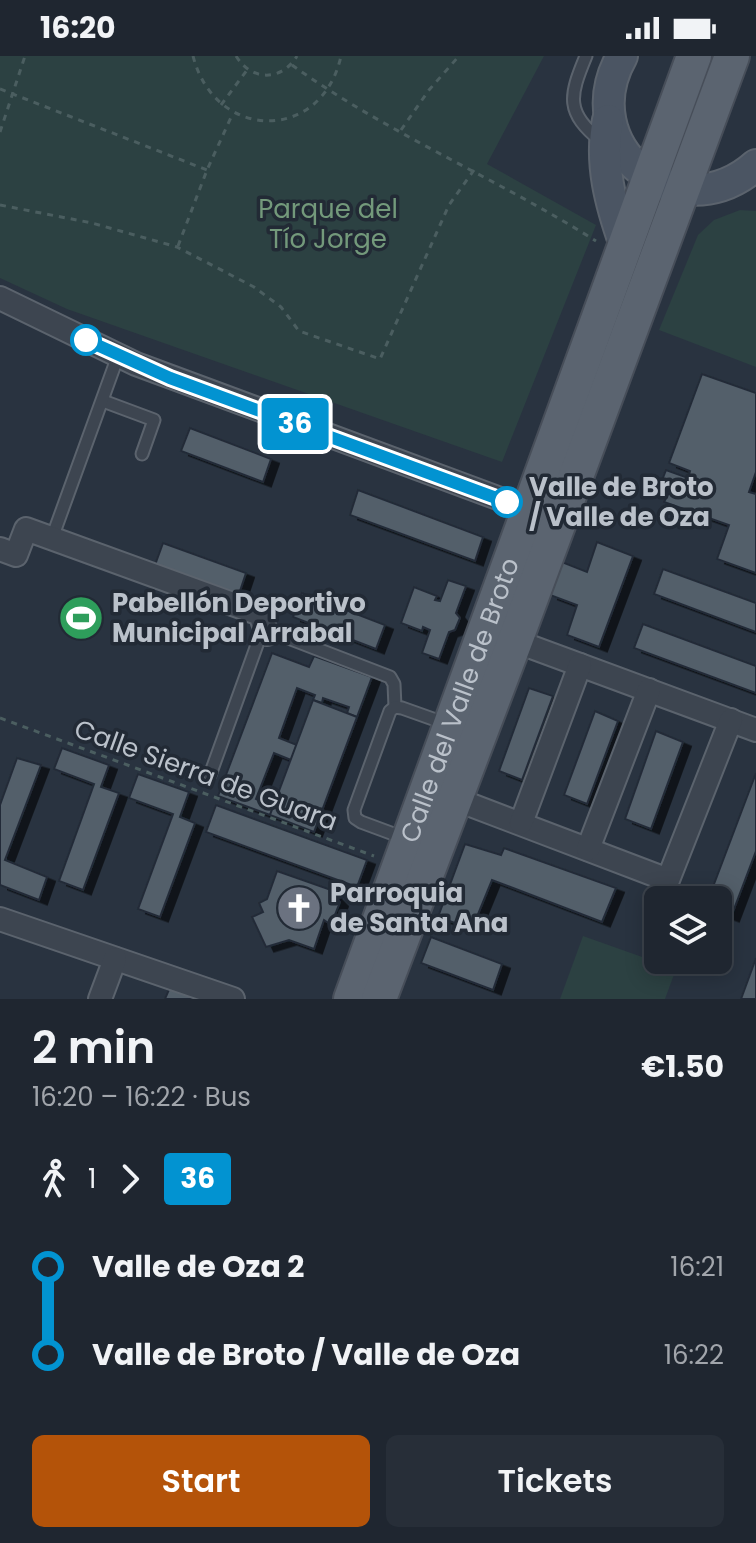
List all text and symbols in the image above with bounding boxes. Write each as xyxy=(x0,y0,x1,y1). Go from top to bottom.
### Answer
text: 16:20 xyxy=(40,6,116,49)
park label: Parque del Tío Jorge xyxy=(258,191,398,257)
unlabelled marker xyxy=(71,325,101,355)
line badge: 36 xyxy=(259,398,331,450)
text: 36 xyxy=(278,404,312,443)
place label: Valle de Broto / Valle de Oza xyxy=(529,469,714,535)
marker: Valle de Broto / Valle de Oza xyxy=(492,487,522,517)
street label: Calle del Valle de Broto xyxy=(391,553,528,848)
place label: Pabellón Deportivo Municipal Arrabal xyxy=(112,585,366,651)
sports icon: Pabellón Deportivo Municipal Arrabal xyxy=(57,594,105,642)
street label: Calle Sierra de Guara xyxy=(69,711,343,839)
place label: Parroquia de Santa Ana xyxy=(330,875,508,941)
church icon: Parroquia de Santa Ana xyxy=(275,884,323,932)
map controls xyxy=(644,886,732,974)
button: layers xyxy=(644,886,732,974)
text: 2 min xyxy=(32,1017,155,1078)
text: €1.50 xyxy=(641,1045,724,1088)
text: 16:20 – 16:22 · Bus xyxy=(32,1079,251,1115)
icon: walk xyxy=(32,1157,76,1201)
icon: forward xyxy=(108,1157,152,1201)
text: 36 xyxy=(180,1159,215,1198)
text: 1 xyxy=(88,1161,96,1197)
text: Valle de Oza 2 xyxy=(92,1245,304,1288)
text: 16:21 xyxy=(670,1249,724,1285)
text: Valle de Broto / Valle de Oza xyxy=(92,1333,520,1376)
text: 16:22 xyxy=(664,1337,724,1373)
button: Start xyxy=(32,1435,370,1527)
button: Tickets xyxy=(386,1435,724,1527)

